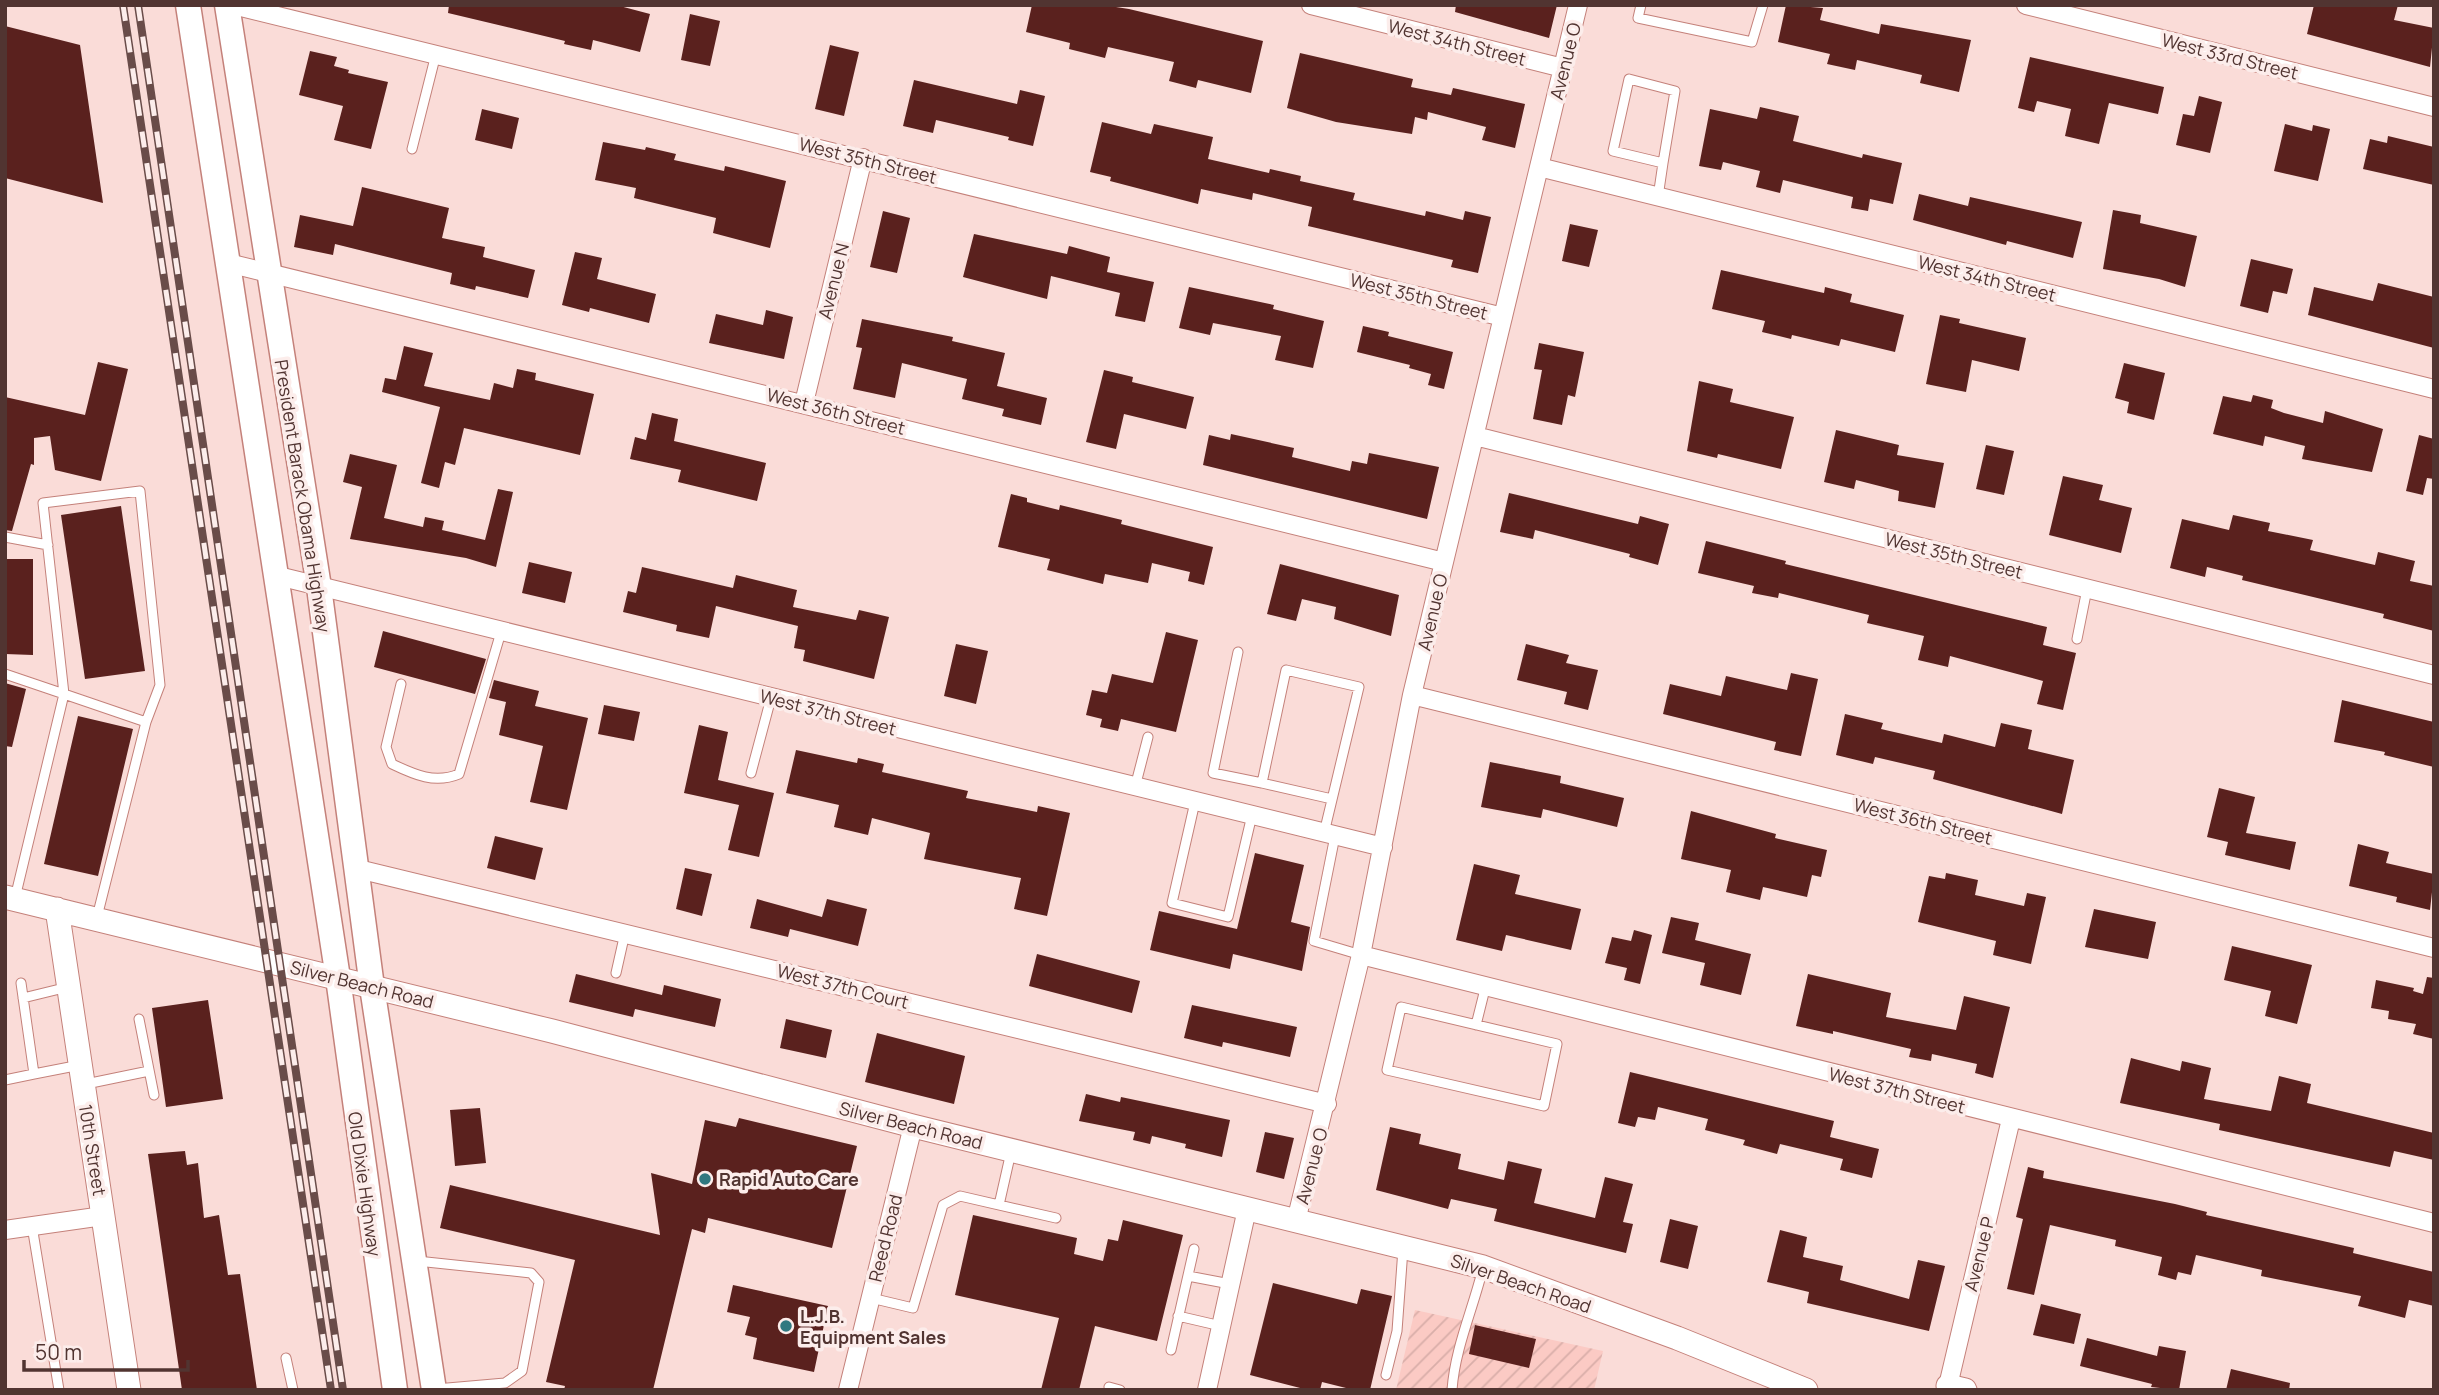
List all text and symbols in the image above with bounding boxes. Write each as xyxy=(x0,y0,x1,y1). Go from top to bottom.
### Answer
street label: West 34th Street xyxy=(1385,13,1529,71)
street label: Avenue O xyxy=(1544,20,1586,102)
street label: West 33rd Street xyxy=(2159,27,2301,85)
street label: West 35th Street xyxy=(797,131,939,189)
street label: Avenue N xyxy=(812,240,854,322)
street label: West 34th Street xyxy=(1915,249,2059,307)
street label: West 35th Street xyxy=(1348,267,1490,325)
street label: President Barack Obama Highway xyxy=(270,358,337,635)
street label: West 36th Street xyxy=(764,382,908,440)
street label: West 35th Street xyxy=(1883,526,2025,584)
street label: Avenue O xyxy=(1412,571,1452,653)
street label: West 37th Street xyxy=(757,683,899,741)
street label: West 36th Street xyxy=(1851,792,1995,850)
street label: Silver Beach Road xyxy=(288,955,436,1013)
street label: West 37th Court xyxy=(775,958,911,1014)
street label: West 37th Street xyxy=(1826,1061,1968,1119)
street label: Silver Beach Road xyxy=(837,1096,985,1154)
street label: 10th Street xyxy=(74,1103,112,1197)
street label: Old Dixie Highway xyxy=(343,1110,387,1258)
street label: Avenue O xyxy=(1289,1125,1333,1207)
place label: Rapid Auto Care xyxy=(719,1167,859,1191)
marker: Rapid Auto Care xyxy=(697,1171,713,1187)
street label: Reed Road xyxy=(863,1192,907,1284)
street label: Avenue P xyxy=(1958,1214,2000,1294)
street label: Silver Beach Road xyxy=(1448,1248,1594,1318)
place label: L.J.B. Equipment Sales xyxy=(800,1304,946,1349)
marker: L.J.B. Equipment Sales xyxy=(778,1318,794,1334)
scale bar xyxy=(24,1328,189,1372)
text: 50 m xyxy=(35,1338,82,1366)

